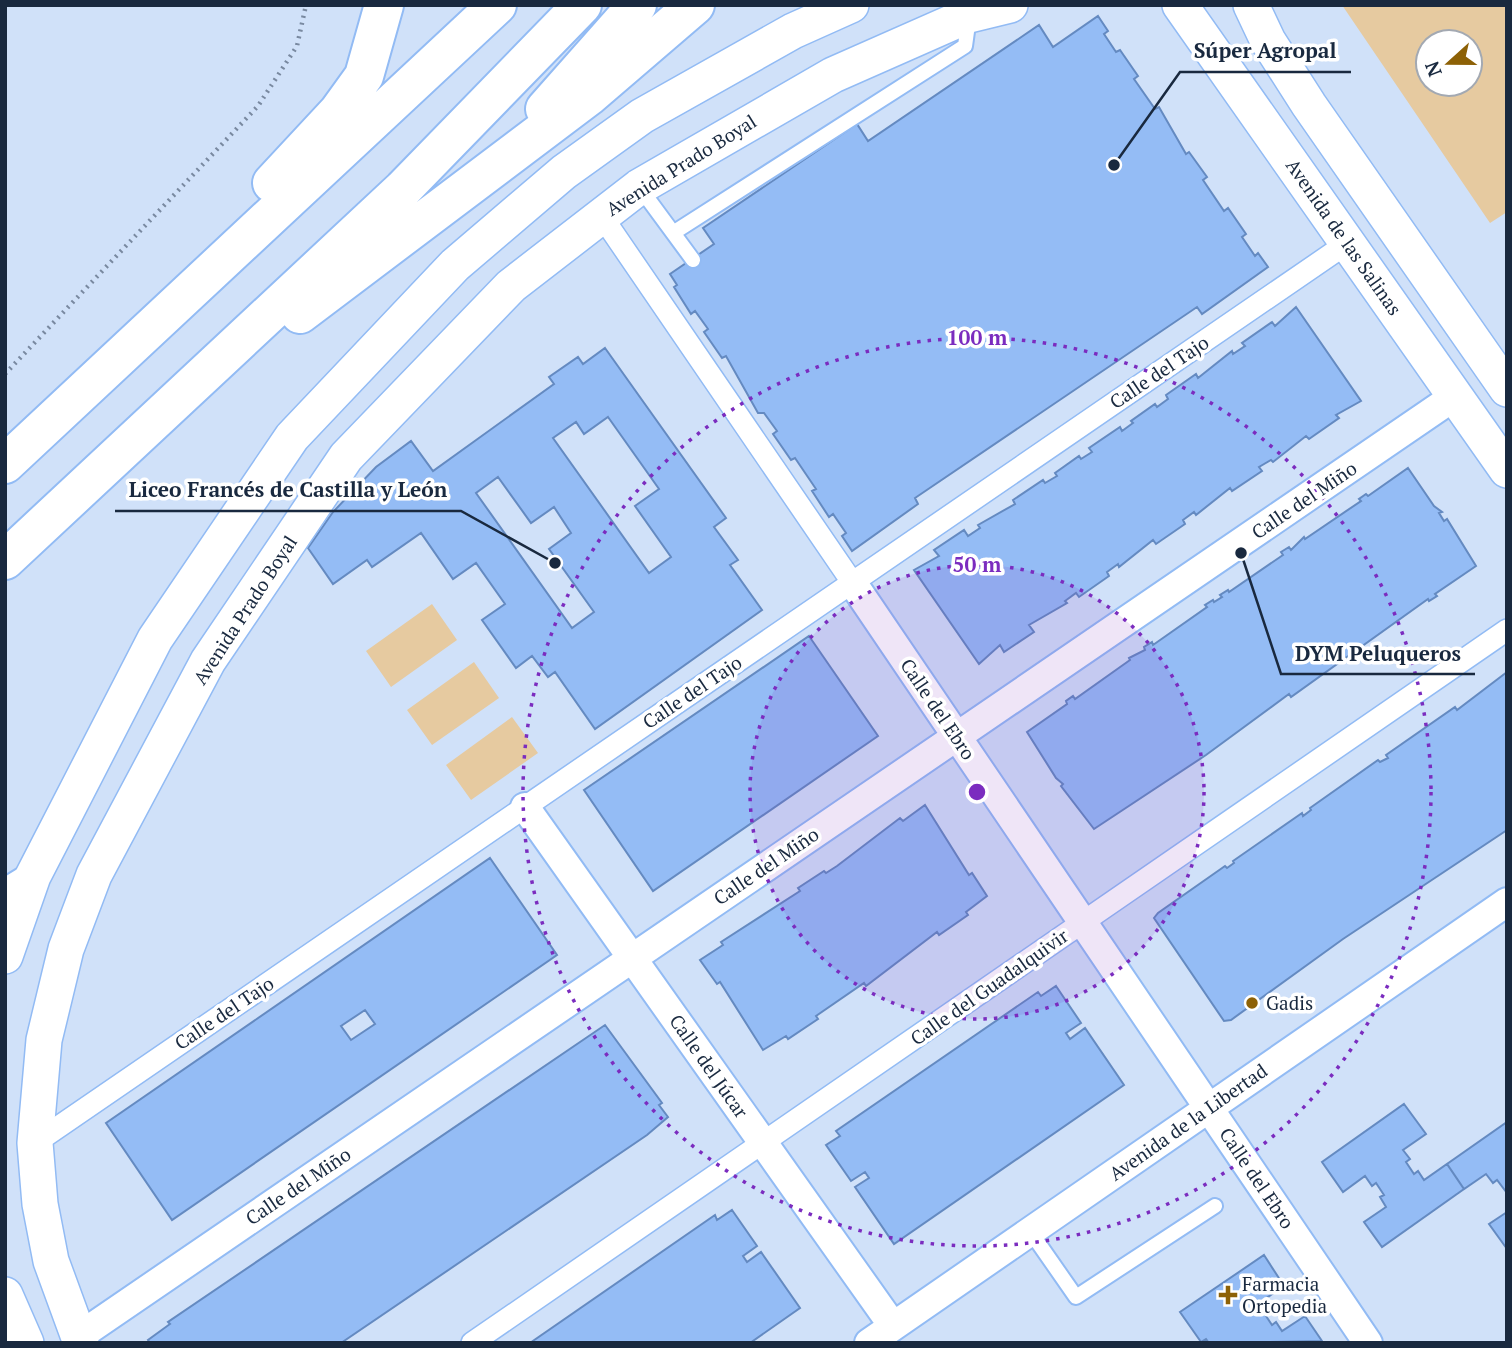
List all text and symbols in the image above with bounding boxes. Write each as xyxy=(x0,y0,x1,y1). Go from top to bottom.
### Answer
north arrow xyxy=(1414,28,1484,98)
callout: Súper Agropal xyxy=(1180,30,1351,72)
text: Súper Agropal xyxy=(1194,36,1336,64)
text: N xyxy=(1418,58,1447,80)
street label: Avenida Prado Boyal xyxy=(601,108,761,221)
street label: Avenida de las Salinas xyxy=(1281,154,1408,320)
text: 100 m xyxy=(947,323,1008,351)
street label: Calle del Tajo xyxy=(1104,329,1213,414)
street label: Calle del Miño xyxy=(1246,455,1361,544)
callout: Liceo Francés de Castilla y León xyxy=(115,469,461,511)
text: Liceo Francés de Castilla y León xyxy=(129,475,448,503)
street label: Avenida Prado Boyal xyxy=(187,530,302,689)
text: 50 m xyxy=(953,550,1002,578)
callout: DYM Peluqueros xyxy=(1281,632,1475,674)
text: DYM Peluqueros xyxy=(1295,639,1461,667)
street label: Calle del Tajo xyxy=(637,649,746,734)
street label: Calle del Ebro xyxy=(895,653,982,764)
centre of rings xyxy=(965,780,989,804)
street label: Calle del Miño xyxy=(708,821,823,910)
street label: Calle del Guadalquivir xyxy=(905,922,1073,1050)
street label: Calle del Tajo xyxy=(169,970,278,1055)
place label: Gadis xyxy=(1266,990,1313,1015)
marker: Gadis xyxy=(1244,995,1260,1011)
street label: Calle del Júcar xyxy=(664,1009,755,1123)
street label: Avenida de la Libertad xyxy=(1104,1057,1272,1186)
street label: Calle del Ebro xyxy=(1214,1122,1301,1233)
street label: Calle del Miño xyxy=(240,1141,355,1230)
place label: Farmacia Ortopedia xyxy=(1242,1271,1327,1318)
marker: Farmacia Ortopedia xyxy=(1220,1287,1236,1303)

